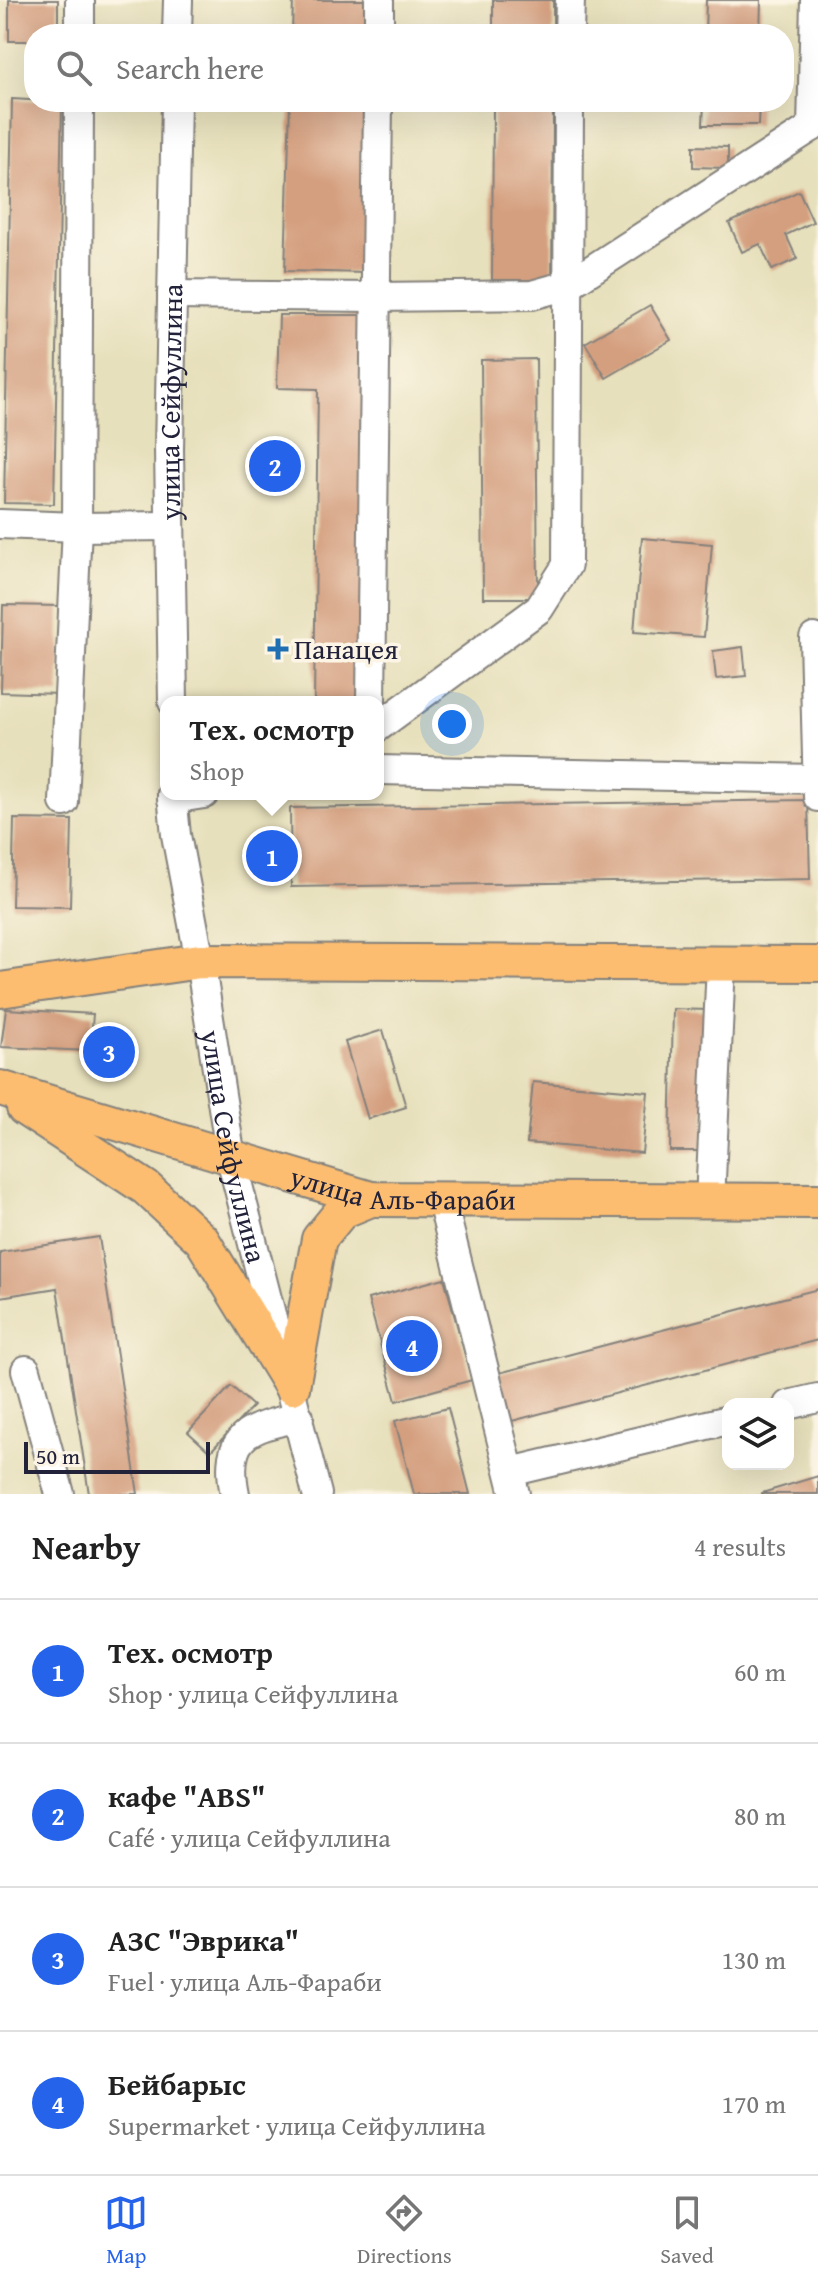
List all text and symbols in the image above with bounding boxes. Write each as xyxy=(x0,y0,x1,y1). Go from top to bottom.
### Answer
search box xyxy=(24,24,794,112)
icon: search xyxy=(52,46,96,90)
text: Search here xyxy=(116,46,264,90)
street label: улица Сейфуллина xyxy=(148,283,192,522)
pin: 2 xyxy=(249,436,301,496)
place label: Панацея xyxy=(294,628,398,669)
marker: Панацея xyxy=(269,640,287,658)
popup xyxy=(160,696,384,800)
your location xyxy=(432,704,472,744)
text: Тех. осмотр xyxy=(190,707,354,751)
text: Shop xyxy=(190,751,244,790)
pin: 1 xyxy=(246,826,298,886)
pin: 3 xyxy=(83,1022,135,1082)
street label: улица Сейфуллина xyxy=(191,1026,278,1268)
street label: улица Аль-Фараби xyxy=(285,1155,516,1220)
pin: 4 xyxy=(386,1316,438,1376)
map controls xyxy=(722,1398,794,1470)
button: layers xyxy=(722,1398,794,1470)
scale bar xyxy=(24,1438,210,1474)
text: 50 m xyxy=(36,1440,80,1472)
text: Nearby xyxy=(32,1522,141,1571)
text: 4 results xyxy=(694,1527,786,1566)
text: Тех. осмотр xyxy=(108,1630,273,1674)
text: 1 xyxy=(51,1652,65,1691)
text: 60 m xyxy=(734,1652,786,1691)
text: Shop · улица Сейфуллина xyxy=(108,1674,398,1713)
text: кафе "ABS" xyxy=(108,1774,266,1818)
text: 2 xyxy=(51,1796,65,1835)
text: 80 m xyxy=(734,1796,786,1835)
text: Café · улица Сейфуллина xyxy=(108,1818,391,1857)
text: АЗС "Эврика" xyxy=(108,1918,299,1962)
text: 3 xyxy=(51,1940,65,1979)
text: 130 m xyxy=(721,1940,786,1979)
text: Fuel · улица Аль-Фараби xyxy=(108,1962,382,2001)
text: Бейбарыс xyxy=(108,2062,246,2106)
text: 4 xyxy=(51,2084,65,2123)
text: 170 m xyxy=(721,2084,786,2123)
text: Supermarket · улица Сейфуллина xyxy=(108,2106,486,2145)
tab: Map xyxy=(104,2191,148,2271)
tab: Directions xyxy=(357,2191,452,2271)
tab: Saved xyxy=(660,2191,714,2271)

